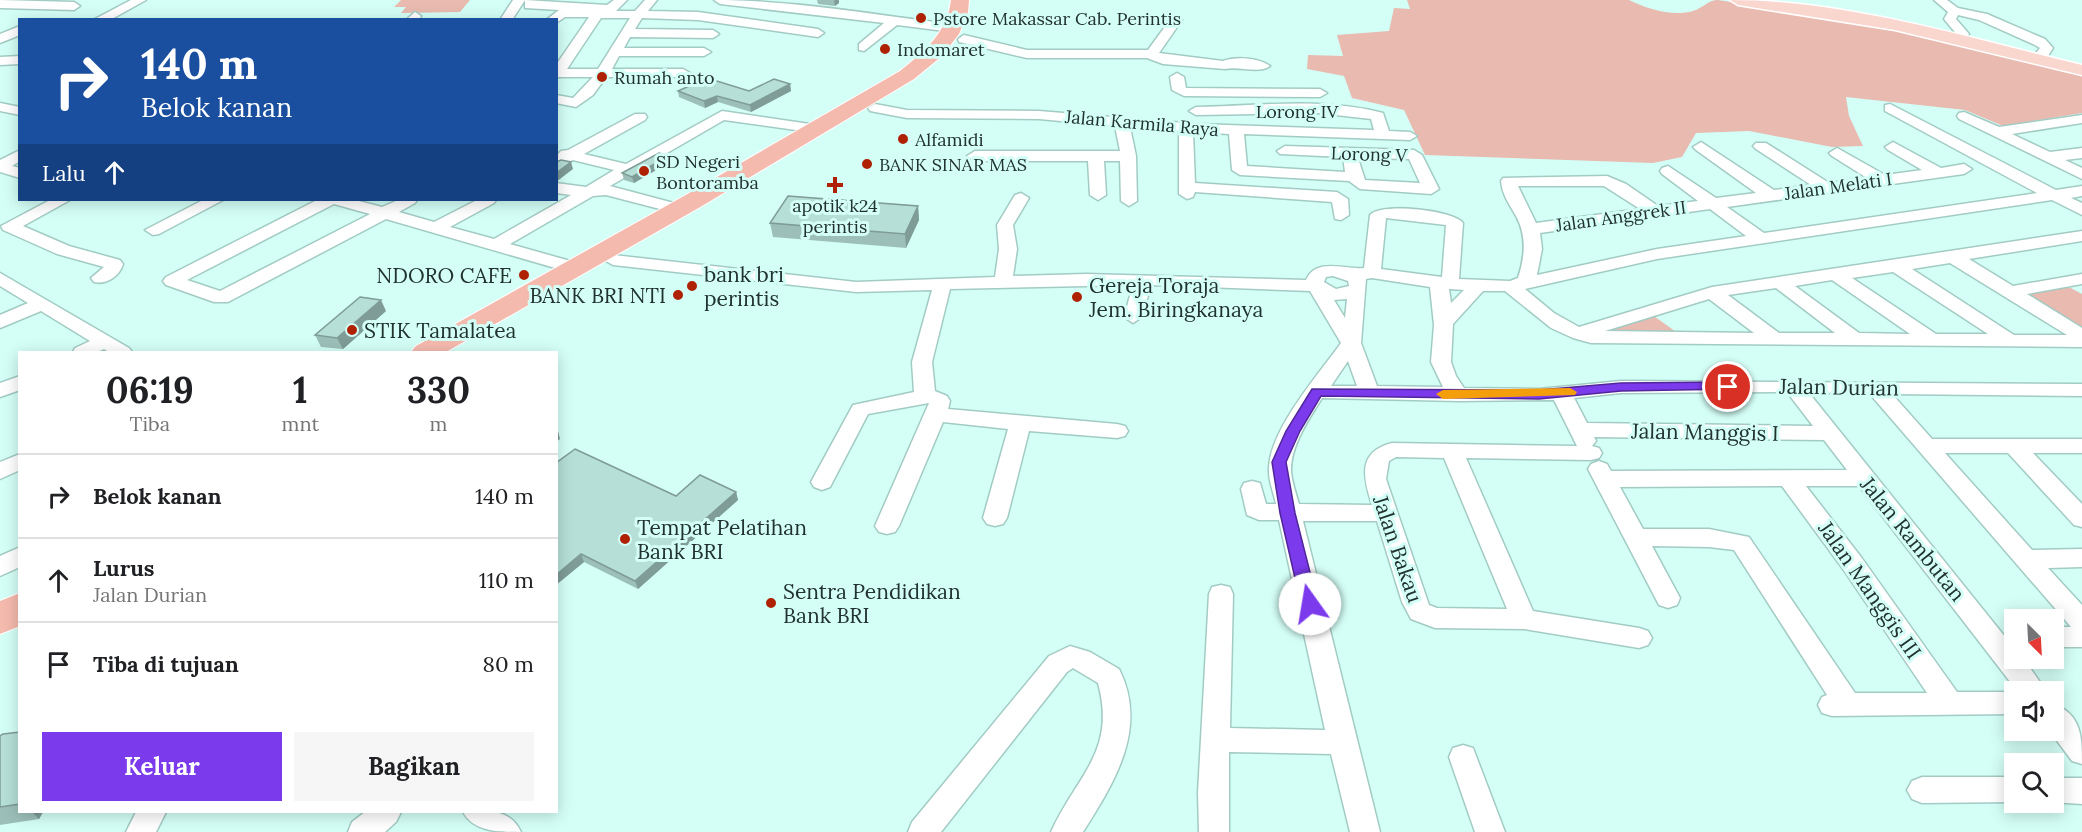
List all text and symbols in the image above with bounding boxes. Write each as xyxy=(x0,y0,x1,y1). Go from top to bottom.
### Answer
place label: Pstore Makassar Cab. Perintis xyxy=(933,7,1181,30)
marker: Pstore Makassar Cab. Perintis xyxy=(914,11,928,25)
text: 140 m xyxy=(141,37,257,91)
place label: Indomaret xyxy=(897,38,985,61)
icon: right xyxy=(42,42,120,120)
marker: Indomaret xyxy=(878,42,892,56)
place label: Rumah anto xyxy=(614,66,715,89)
marker: Rumah anto xyxy=(595,70,609,84)
text: Belok kanan xyxy=(141,90,292,124)
street label: Lorong IV xyxy=(1256,100,1340,123)
street label: Jalan Karmila Raya xyxy=(1063,105,1220,141)
place label: Alfamidi xyxy=(914,128,984,151)
marker: Alfamidi xyxy=(896,132,910,146)
street label: Lorong V xyxy=(1330,141,1409,167)
place label: SD Negeri Bontoramba xyxy=(656,150,759,194)
place label: BANK SINAR MAS xyxy=(879,153,1027,176)
icon: ahead xyxy=(98,156,131,189)
marker: BANK SINAR MAS xyxy=(860,157,874,171)
text: Lalu xyxy=(42,159,86,187)
marker: SD Negeri Bontoramba xyxy=(637,164,651,178)
street label: Jalan Melati I xyxy=(1782,167,1893,205)
marker: apotik k24 perintis xyxy=(828,178,842,192)
place label: apotik k24 perintis xyxy=(792,194,878,238)
street label: Jalan Anggrek II xyxy=(1553,195,1688,237)
place label: bank bri perintis xyxy=(704,261,784,312)
place label: NDORO CAFE xyxy=(376,262,512,289)
marker: NDORO CAFE xyxy=(517,268,531,282)
place label: Gereja Toraja Jem. Biringkanaya xyxy=(1088,272,1264,323)
marker: bank bri perintis xyxy=(685,279,699,293)
place label: BANK BRI NTI xyxy=(529,282,666,309)
marker: BANK BRI NTI xyxy=(671,288,685,302)
marker: Gereja Toraja Jem. Biringkanaya xyxy=(1070,290,1084,304)
place label: STIK Tamalatea xyxy=(364,317,516,344)
marker: STIK Tamalatea xyxy=(345,323,359,337)
pin xyxy=(1702,361,1753,412)
text: 06:19 xyxy=(106,367,194,413)
text: 1 xyxy=(293,367,308,413)
text: 330 xyxy=(407,367,470,413)
icon: arrive xyxy=(1711,370,1744,403)
street label: Jalan Durian xyxy=(1778,372,1899,402)
text: Tiba xyxy=(130,411,170,436)
text: mnt xyxy=(282,411,319,436)
text: m xyxy=(430,411,447,436)
street label: Jalan Manggis I xyxy=(1630,417,1779,447)
street label: Jalan Rambutan xyxy=(1854,470,1972,607)
icon: right xyxy=(42,480,75,513)
text: Belok kanan xyxy=(93,482,222,510)
text: 140 m xyxy=(475,482,534,510)
street label: Jalan Bakau xyxy=(1367,491,1429,606)
place label: Tempat Pelatihan Bank BRI xyxy=(637,514,807,565)
street label: Jalan Manggis III xyxy=(1812,515,1928,664)
marker: Tempat Pelatihan Bank BRI xyxy=(618,532,632,546)
text: Lurus xyxy=(93,554,155,582)
icon: ahead xyxy=(42,564,75,597)
text: 110 m xyxy=(479,566,534,594)
position arrow xyxy=(1278,572,1342,636)
place label: Sentra Pendidikan Bank BRI xyxy=(783,578,961,629)
text: Jalan Durian xyxy=(93,582,207,607)
marker: Sentra Pendidikan Bank BRI xyxy=(764,596,778,610)
north arrow xyxy=(2004,609,2064,669)
map controls xyxy=(2004,609,2064,813)
icon: arrive xyxy=(42,648,75,681)
text: Tiba di tujuan xyxy=(93,650,239,678)
text: 80 m xyxy=(483,650,534,678)
button: sound xyxy=(2004,681,2064,741)
button: Keluar xyxy=(42,732,282,801)
button: Bagikan xyxy=(294,732,534,801)
button: search xyxy=(2004,753,2064,813)

